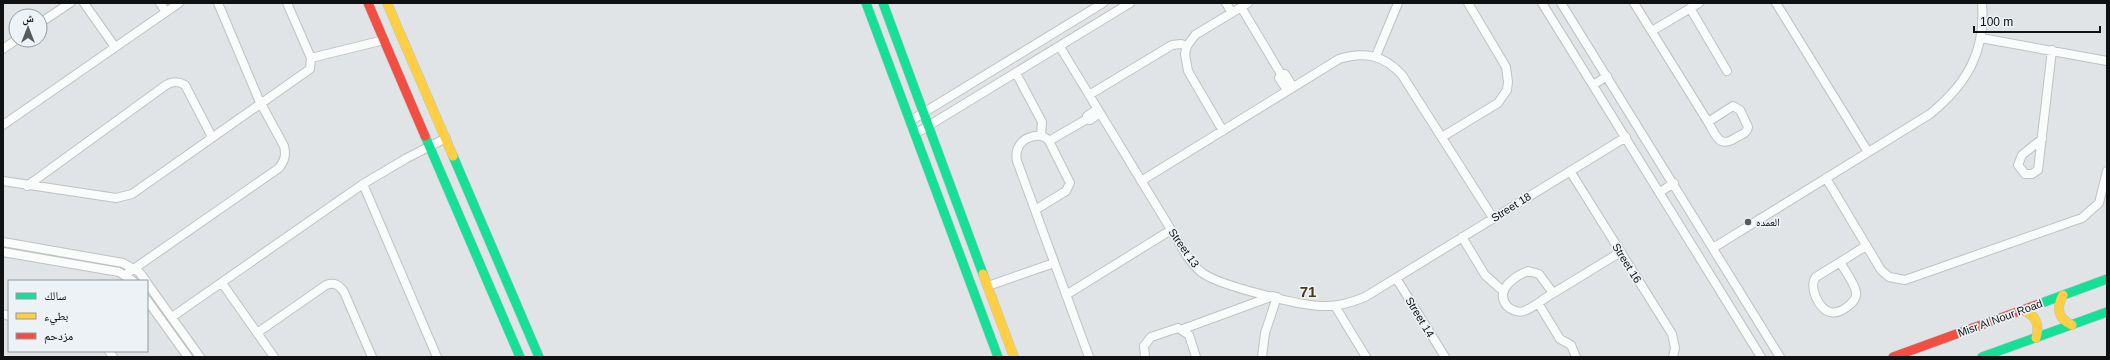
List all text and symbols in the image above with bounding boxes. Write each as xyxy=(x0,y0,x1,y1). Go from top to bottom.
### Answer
north arrow xyxy=(8,8,48,48)
scale bar xyxy=(1974,8,2100,34)
text: ش xyxy=(22,12,34,26)
text: 100 m xyxy=(1980,15,2013,29)
street label: Street 18 xyxy=(1489,190,1533,224)
place label: العمده xyxy=(1756,216,1780,228)
marker: العمده xyxy=(1743,217,1753,227)
street label: Street 13 xyxy=(1166,226,1202,270)
street label: Street 16 xyxy=(1610,241,1644,285)
legend xyxy=(8,280,148,352)
district label: 71 xyxy=(1300,283,1316,300)
text: سالك xyxy=(44,289,66,303)
street label: Street 14 xyxy=(1403,295,1437,339)
street label: Misr Al Nour Road xyxy=(1956,297,2044,339)
text: بطيء xyxy=(44,309,68,326)
text: مزدحم xyxy=(44,329,73,344)

